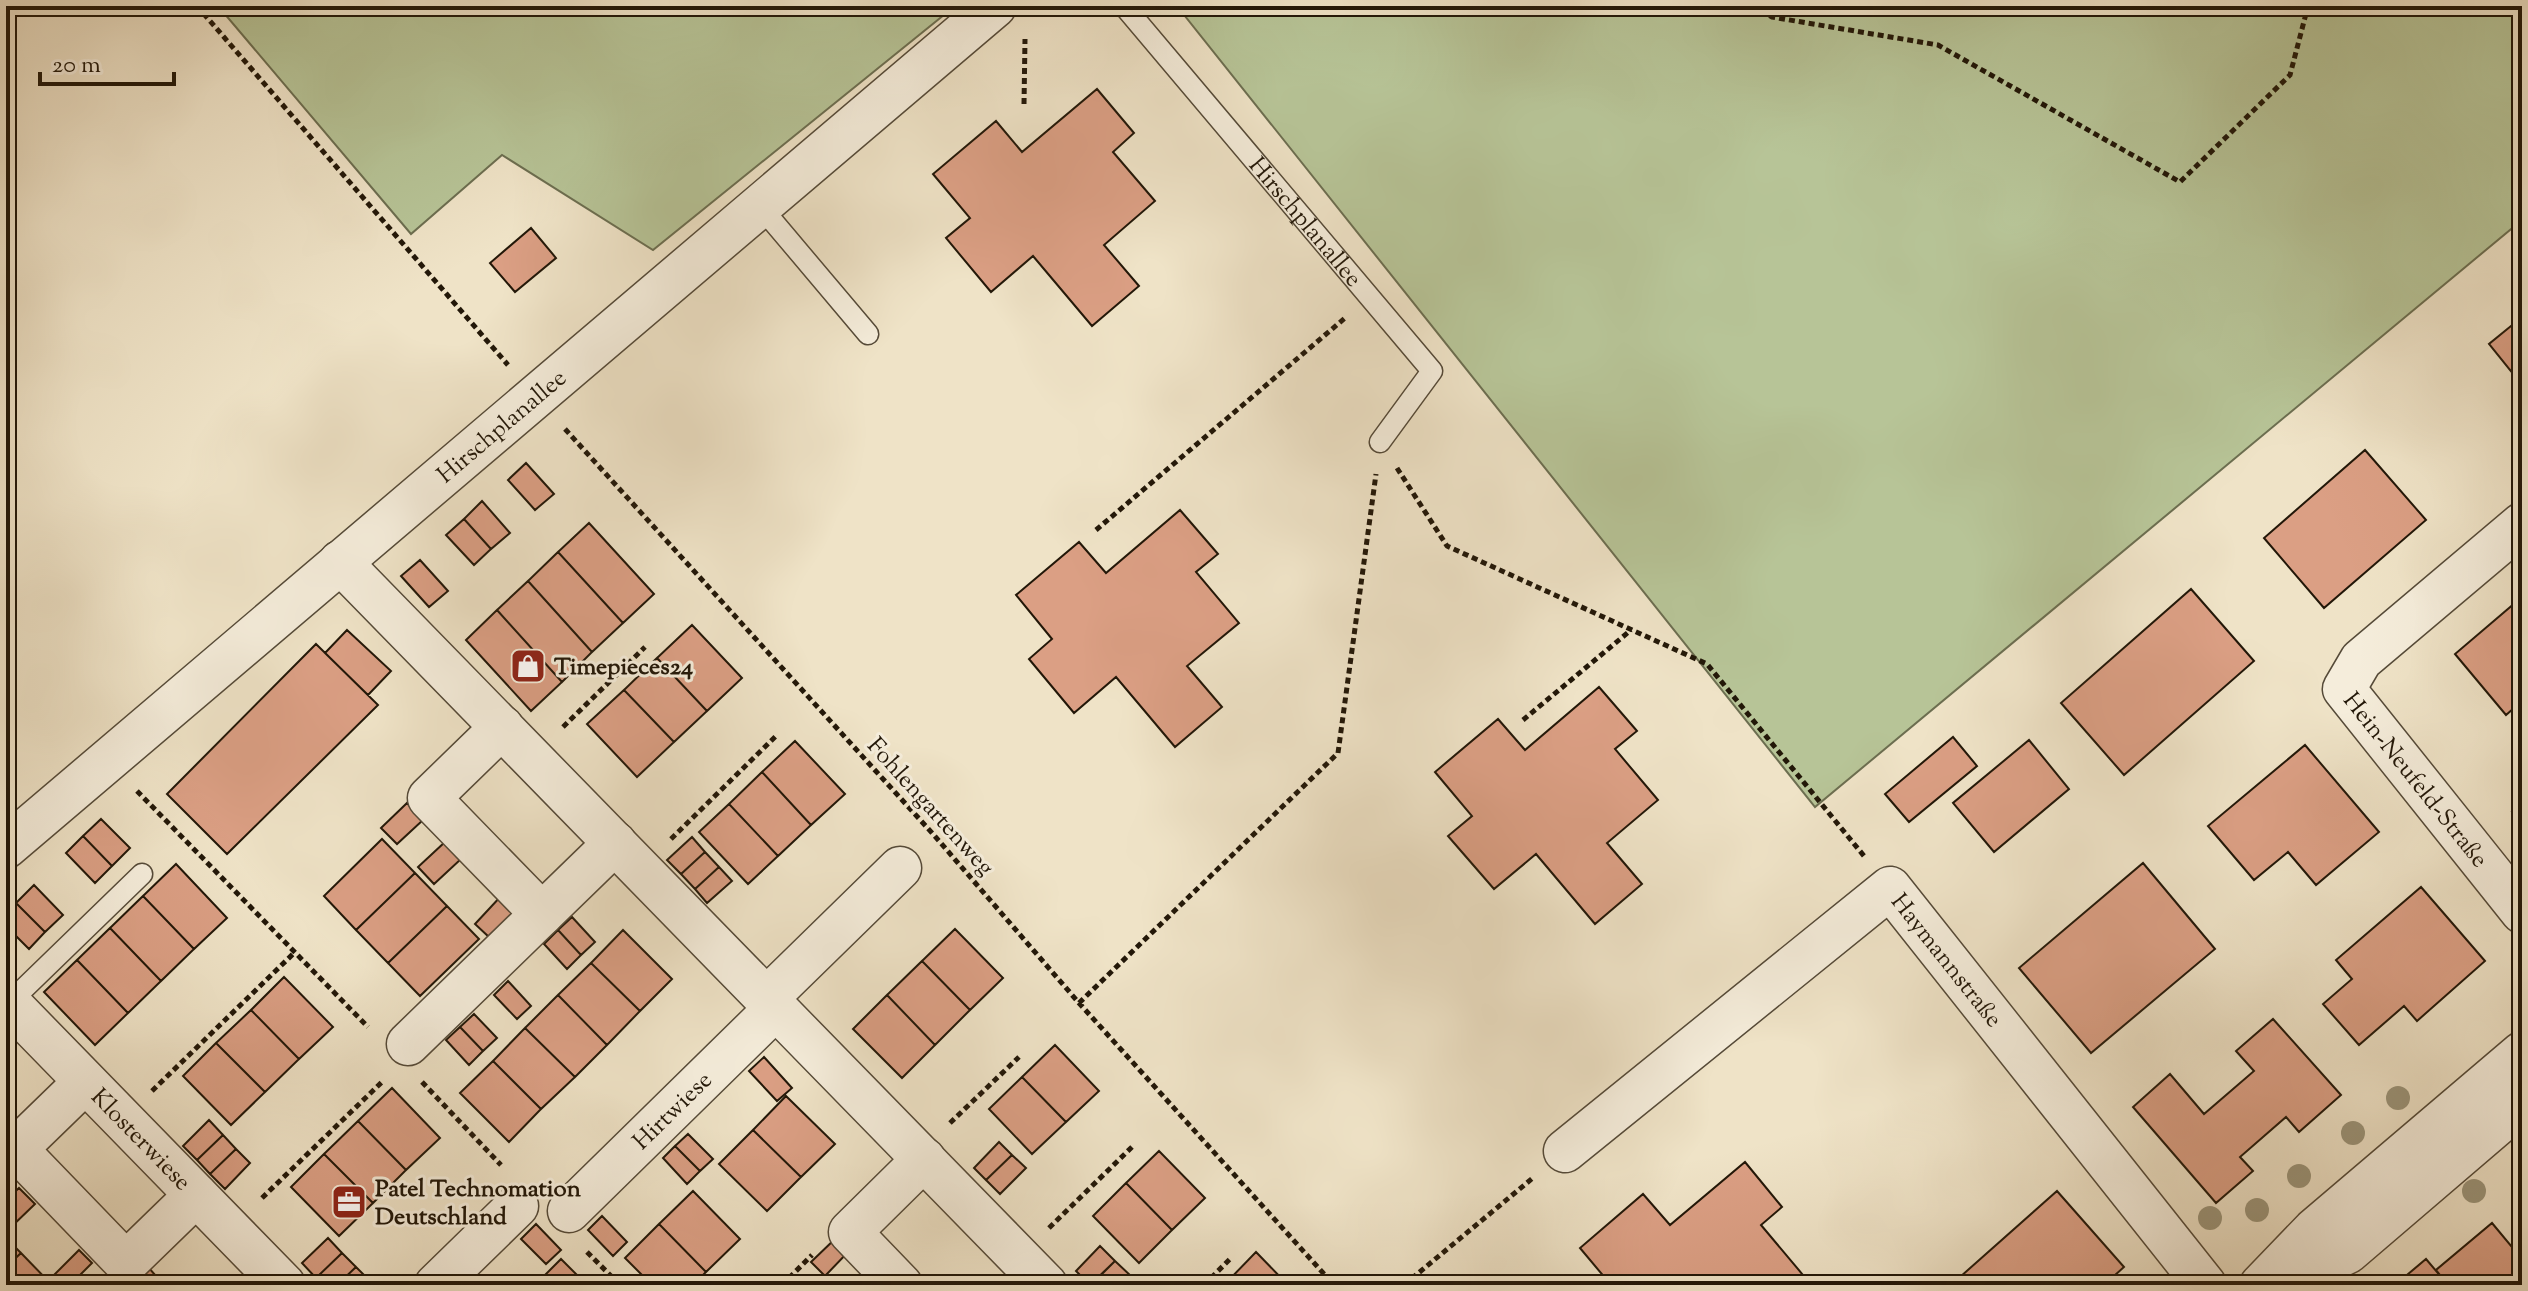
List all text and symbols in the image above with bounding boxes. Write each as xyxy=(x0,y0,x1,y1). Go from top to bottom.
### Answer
scale bar xyxy=(40,36,174,86)
text: 20 m xyxy=(52,49,101,83)
street label: Hirschplanallee xyxy=(1240,151,1369,295)
street label: Hirschplanallee xyxy=(430,363,575,492)
shop icon: Timepieces24 xyxy=(509,647,547,685)
place label: Timepieces24 xyxy=(554,651,693,685)
street label: Hein-Neufeld-Straße xyxy=(2334,686,2495,876)
street label: Fohlengartenweg xyxy=(858,731,1001,884)
street label: Haymannstraße xyxy=(1882,887,2009,1035)
street label: Hirtwiese xyxy=(626,1065,721,1159)
street label: Klosterwiese xyxy=(82,1081,198,1199)
place label: Patel Technomation Deutschland xyxy=(375,1173,582,1235)
office icon: Patel Technomation Deutschland xyxy=(330,1183,368,1221)

